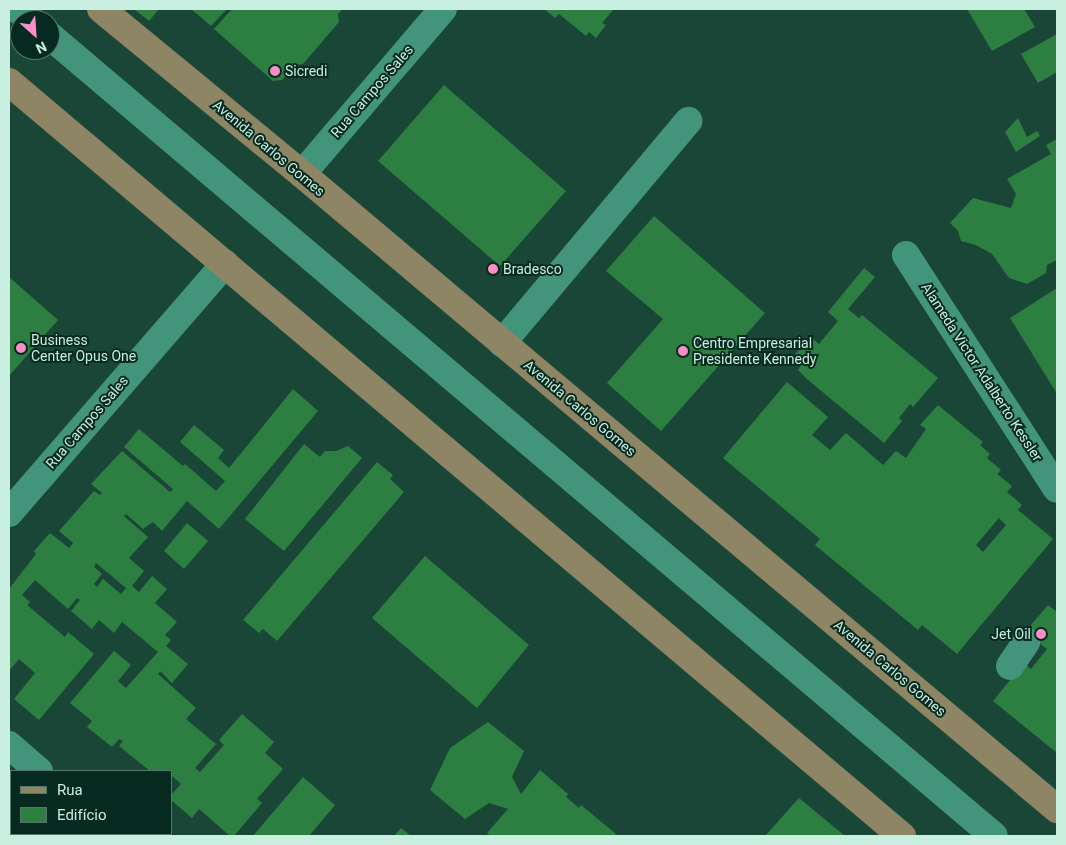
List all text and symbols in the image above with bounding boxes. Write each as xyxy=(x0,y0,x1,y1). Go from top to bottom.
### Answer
north arrow xyxy=(10,10,60,60)
text: N xyxy=(33,38,49,57)
street label: Rua Campos Sales xyxy=(327,41,417,141)
place label: Sicredi xyxy=(285,63,327,79)
marker: Sicredi xyxy=(269,65,281,77)
street label: Avenida Carlos Gomes xyxy=(210,96,328,200)
place label: Bradesco xyxy=(503,261,562,277)
marker: Bradesco xyxy=(487,263,499,275)
street label: Alameda Victor Adalberto Kessler xyxy=(918,280,1046,464)
place label: Business Center Opus One xyxy=(31,332,136,364)
place label: Centro Empresarial Presidente Kennedy xyxy=(693,335,816,368)
marker: Business Center Opus One xyxy=(15,342,27,354)
marker: Centro Empresarial Presidente Kennedy xyxy=(677,345,689,357)
street label: Avenida Carlos Gomes xyxy=(521,356,639,460)
street label: Rua Campos Sales xyxy=(42,372,132,472)
street label: Avenida Carlos Gomes xyxy=(831,616,949,720)
place label: Jet Oil xyxy=(991,626,1031,642)
marker: Jet Oil xyxy=(1035,628,1047,640)
legend xyxy=(10,770,172,835)
text: Rua xyxy=(57,781,83,799)
text: Edifício xyxy=(57,806,106,824)

